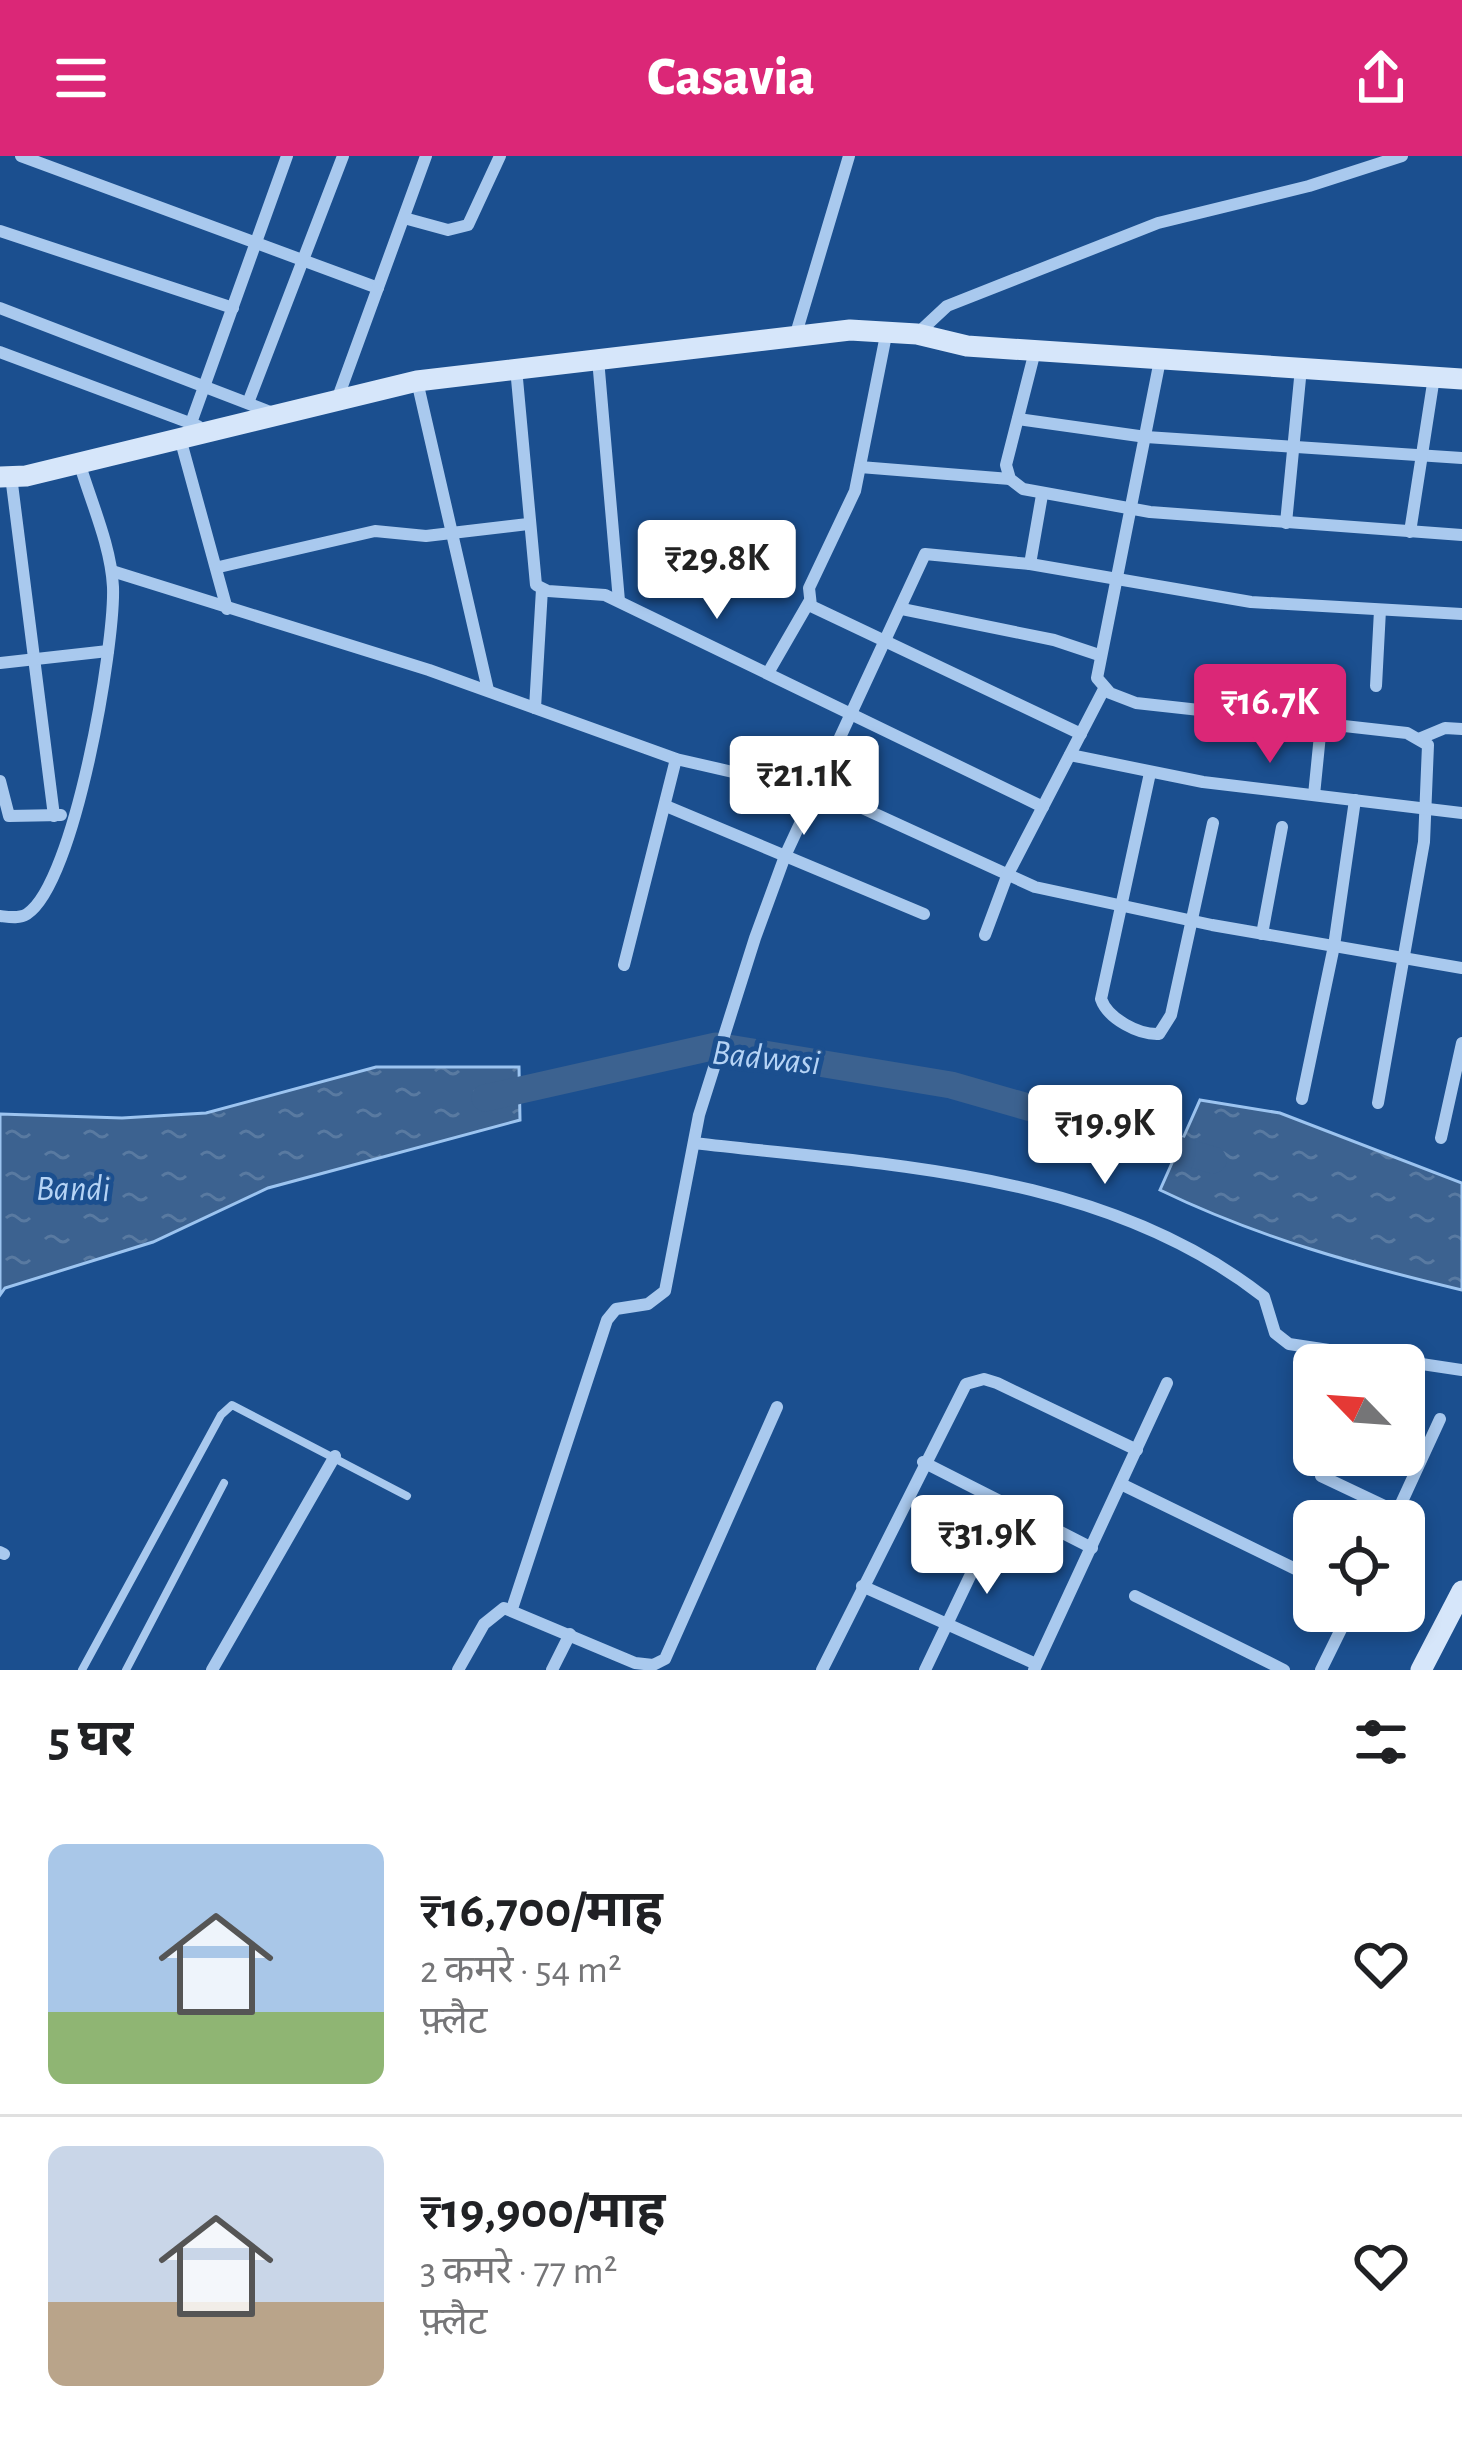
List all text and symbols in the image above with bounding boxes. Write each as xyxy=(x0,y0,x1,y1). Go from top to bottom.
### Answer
icon: menu xyxy=(48,45,114,111)
icon: share xyxy=(1348,45,1414,111)
text: Casavia xyxy=(647,51,815,105)
pin: ₹29.8K xyxy=(619,520,815,622)
text: ₹29.8K xyxy=(665,539,769,578)
pin: ₹16.7K xyxy=(1172,664,1368,766)
text: ₹16.7K xyxy=(1221,683,1319,722)
pin: ₹21.1K xyxy=(706,736,902,838)
text: ₹21.1K xyxy=(757,755,851,794)
water label: Badwasi xyxy=(710,1034,822,1082)
pin: ₹19.9K xyxy=(1007,1085,1203,1187)
text: ₹19.9K xyxy=(1055,1104,1155,1143)
water label: Bandi xyxy=(36,1171,110,1207)
north arrow xyxy=(1293,1344,1425,1476)
map controls xyxy=(1293,1344,1425,1632)
pin: ₹31.9K xyxy=(889,1495,1085,1597)
button: locate xyxy=(1293,1500,1425,1632)
text: ₹31.9K xyxy=(938,1514,1036,1553)
icon: filters xyxy=(1348,1709,1414,1775)
text: 5 घर xyxy=(48,1714,133,1765)
text: ₹16,700/माह xyxy=(420,1885,663,1936)
icon: home xyxy=(144,1892,288,2036)
icon: heart xyxy=(1348,1931,1414,1997)
text: 2 कमरे · 54 m² xyxy=(420,1951,622,1990)
text: फ़्लैट xyxy=(420,2002,487,2041)
text: ₹19,900/माह xyxy=(420,2186,665,2237)
icon: home xyxy=(144,2194,288,2338)
icon: heart xyxy=(1348,2233,1414,2299)
text: 3 कमरे · 77 m² xyxy=(420,2252,617,2291)
text: फ़्लैट xyxy=(420,2303,487,2342)

